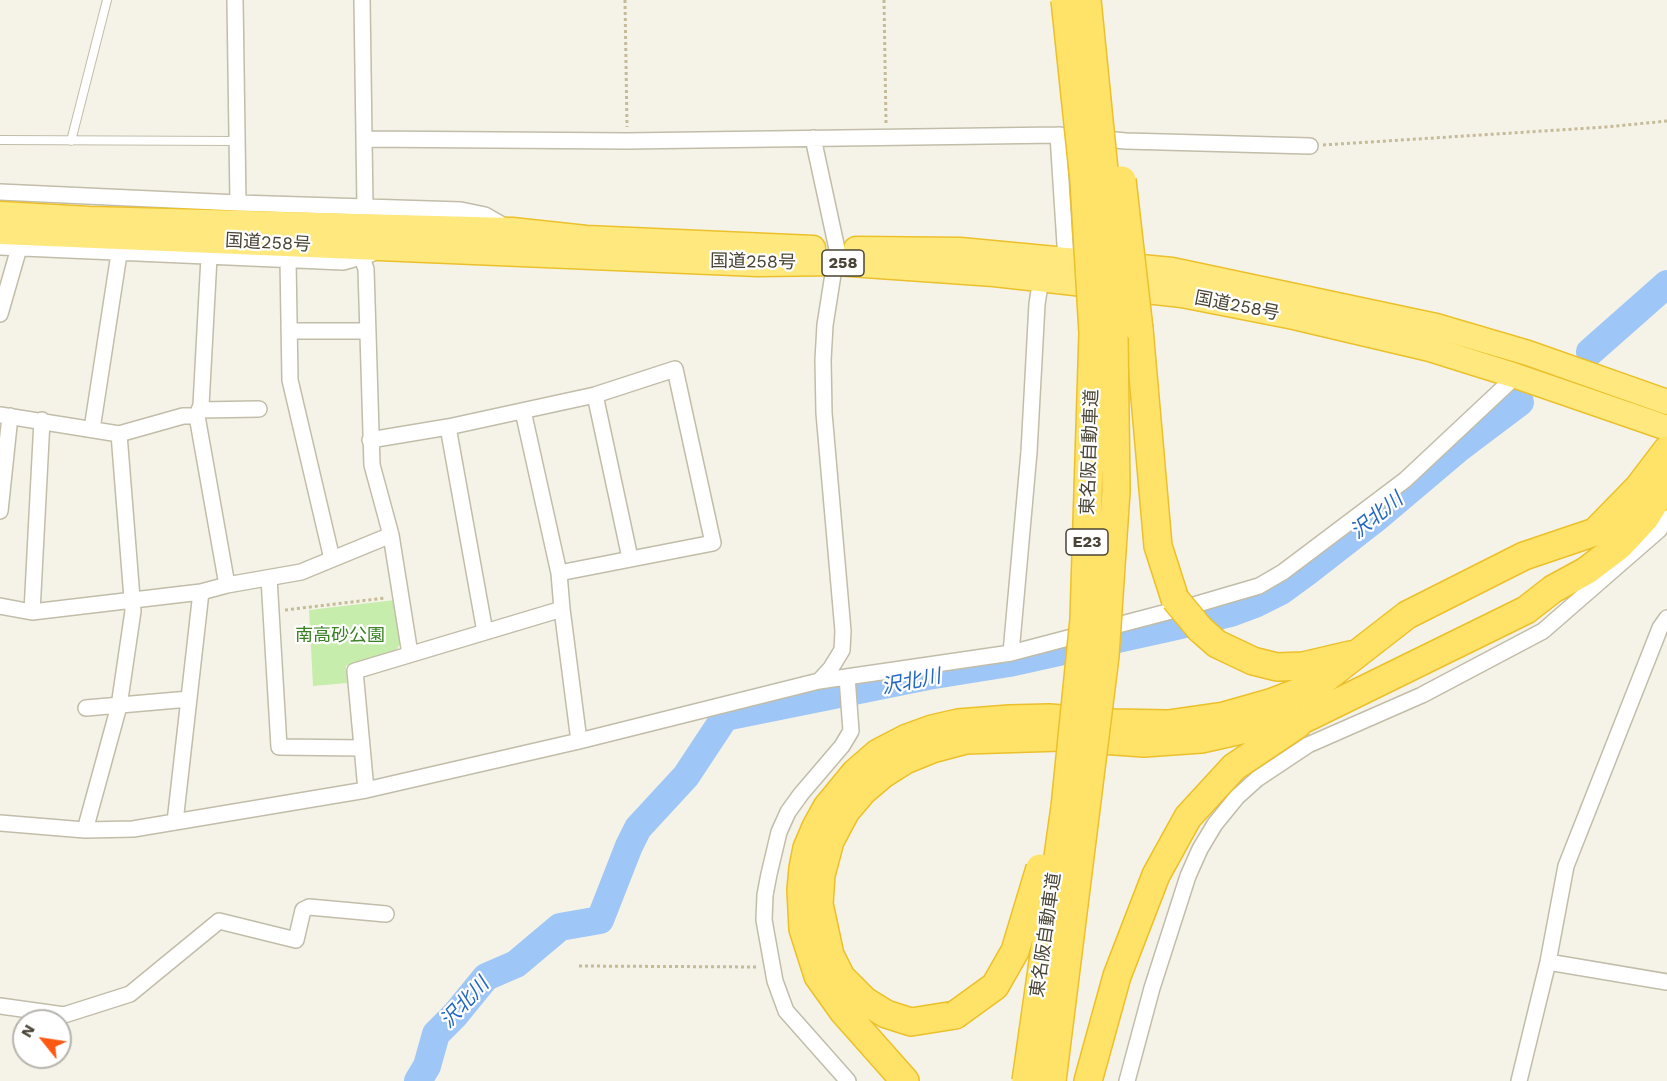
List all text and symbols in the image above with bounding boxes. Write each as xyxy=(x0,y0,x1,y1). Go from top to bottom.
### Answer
street label: 国道258号 xyxy=(224,230,312,256)
street label: 国道258号 xyxy=(710,250,796,274)
road number: 258 xyxy=(822,250,864,276)
street label: 国道258号 xyxy=(1193,287,1281,325)
street label: 東名阪自動車道 xyxy=(1077,389,1103,515)
water label: 沢北川 xyxy=(1346,488,1408,544)
road number: E23 xyxy=(1066,529,1108,555)
park label: 南高砂公園 xyxy=(295,625,385,647)
water label: 沢北川 xyxy=(879,664,943,700)
street label: 東名阪自動車道 xyxy=(1027,871,1065,999)
water label: 沢北川 xyxy=(436,973,494,1033)
north arrow xyxy=(12,1009,72,1069)
text: N xyxy=(17,1021,39,1041)

